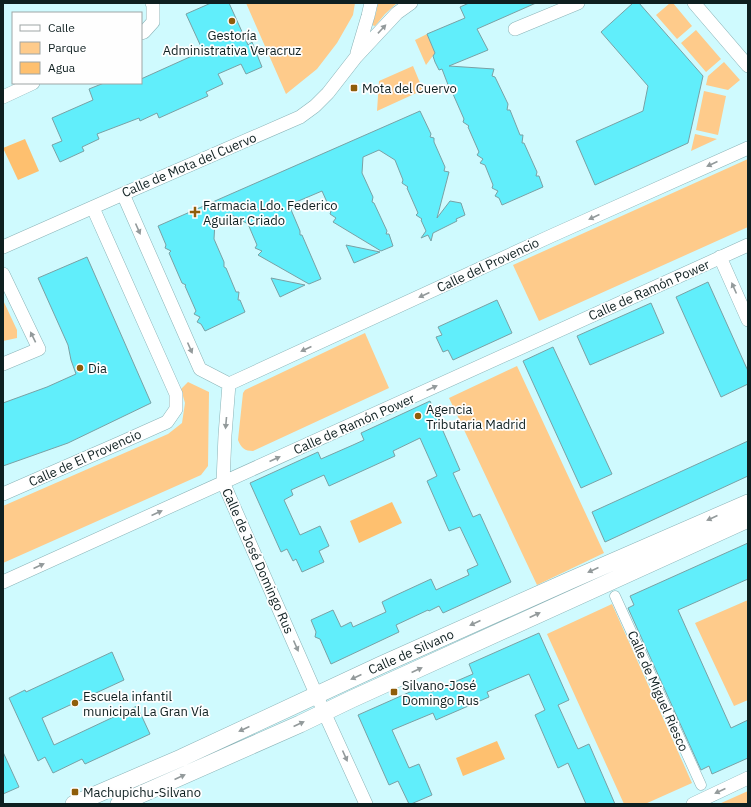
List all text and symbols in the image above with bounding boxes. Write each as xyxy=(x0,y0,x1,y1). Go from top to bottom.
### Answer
legend xyxy=(12,12,142,84)
marker: Gestoría Administrativa Veracruz xyxy=(227,16,237,26)
text: Calle xyxy=(48,20,75,35)
one-way arrow xyxy=(378,24,387,34)
place label: Gestoría Administrativa Veracruz xyxy=(163,27,301,59)
text: Parque xyxy=(48,40,87,55)
text: Agua xyxy=(48,60,76,75)
place label: Mota del Cuervo xyxy=(362,80,457,97)
marker: Mota del Cuervo xyxy=(349,83,359,93)
street label: Calle de Mota del Cuervo xyxy=(119,129,259,201)
one-way arrow xyxy=(707,161,718,167)
place label: Farmacia Ldo. Federico Aguilar Criado xyxy=(203,197,338,229)
marker: Farmacia Ldo. Federico Aguilar Criado xyxy=(190,207,200,217)
one-way arrow xyxy=(588,214,599,220)
one-way arrow xyxy=(135,224,141,235)
street label: Calle del Provencio xyxy=(434,234,542,296)
street label: Calle de Ramón Power xyxy=(586,256,712,324)
one-way arrow xyxy=(731,283,737,294)
one-way arrow xyxy=(418,292,430,298)
one-way arrow xyxy=(30,331,36,342)
one-way arrow xyxy=(187,343,193,354)
one-way arrow xyxy=(301,346,312,352)
place label: Dia xyxy=(88,360,107,377)
marker: Dia xyxy=(75,363,85,373)
one-way arrow xyxy=(427,385,438,391)
street label: Calle de Ramón Power xyxy=(291,390,417,458)
place label: Agencia Tributaria Madrid xyxy=(426,401,526,433)
marker: Agencia Tributaria Madrid xyxy=(413,411,423,421)
one-way arrow xyxy=(223,417,229,429)
street label: Calle de El Provencio xyxy=(26,425,144,491)
one-way arrow xyxy=(270,456,281,462)
street label: Calle de José Domingo Rus xyxy=(218,486,298,636)
one-way arrow xyxy=(151,509,163,516)
one-way arrow xyxy=(707,515,718,521)
one-way arrow xyxy=(33,563,44,569)
one-way arrow xyxy=(587,568,599,574)
one-way arrow xyxy=(530,612,541,618)
one-way arrow xyxy=(468,621,480,627)
street label: Calle de Silvano xyxy=(365,626,457,678)
street label: Calle de Miguel Riesco xyxy=(624,628,692,754)
one-way arrow xyxy=(293,640,299,652)
one-way arrow xyxy=(412,666,424,672)
one-way arrow xyxy=(350,674,362,680)
place label: Silvano-José Domingo Rus xyxy=(402,677,479,709)
marker: Silvano-José Domingo Rus xyxy=(389,687,399,697)
place label: Escuela infantil municipal La Gran Vía xyxy=(83,688,209,720)
marker: Escuela infantil municipal La Gran Vía xyxy=(70,698,80,708)
one-way arrow xyxy=(293,721,305,727)
one-way arrow xyxy=(238,726,249,732)
one-way arrow xyxy=(342,751,348,762)
one-way arrow xyxy=(175,774,186,780)
place label: Machupichu-Silvano xyxy=(83,784,201,801)
marker: Machupichu-Silvano xyxy=(70,787,80,797)
one-way arrow xyxy=(715,788,726,794)

